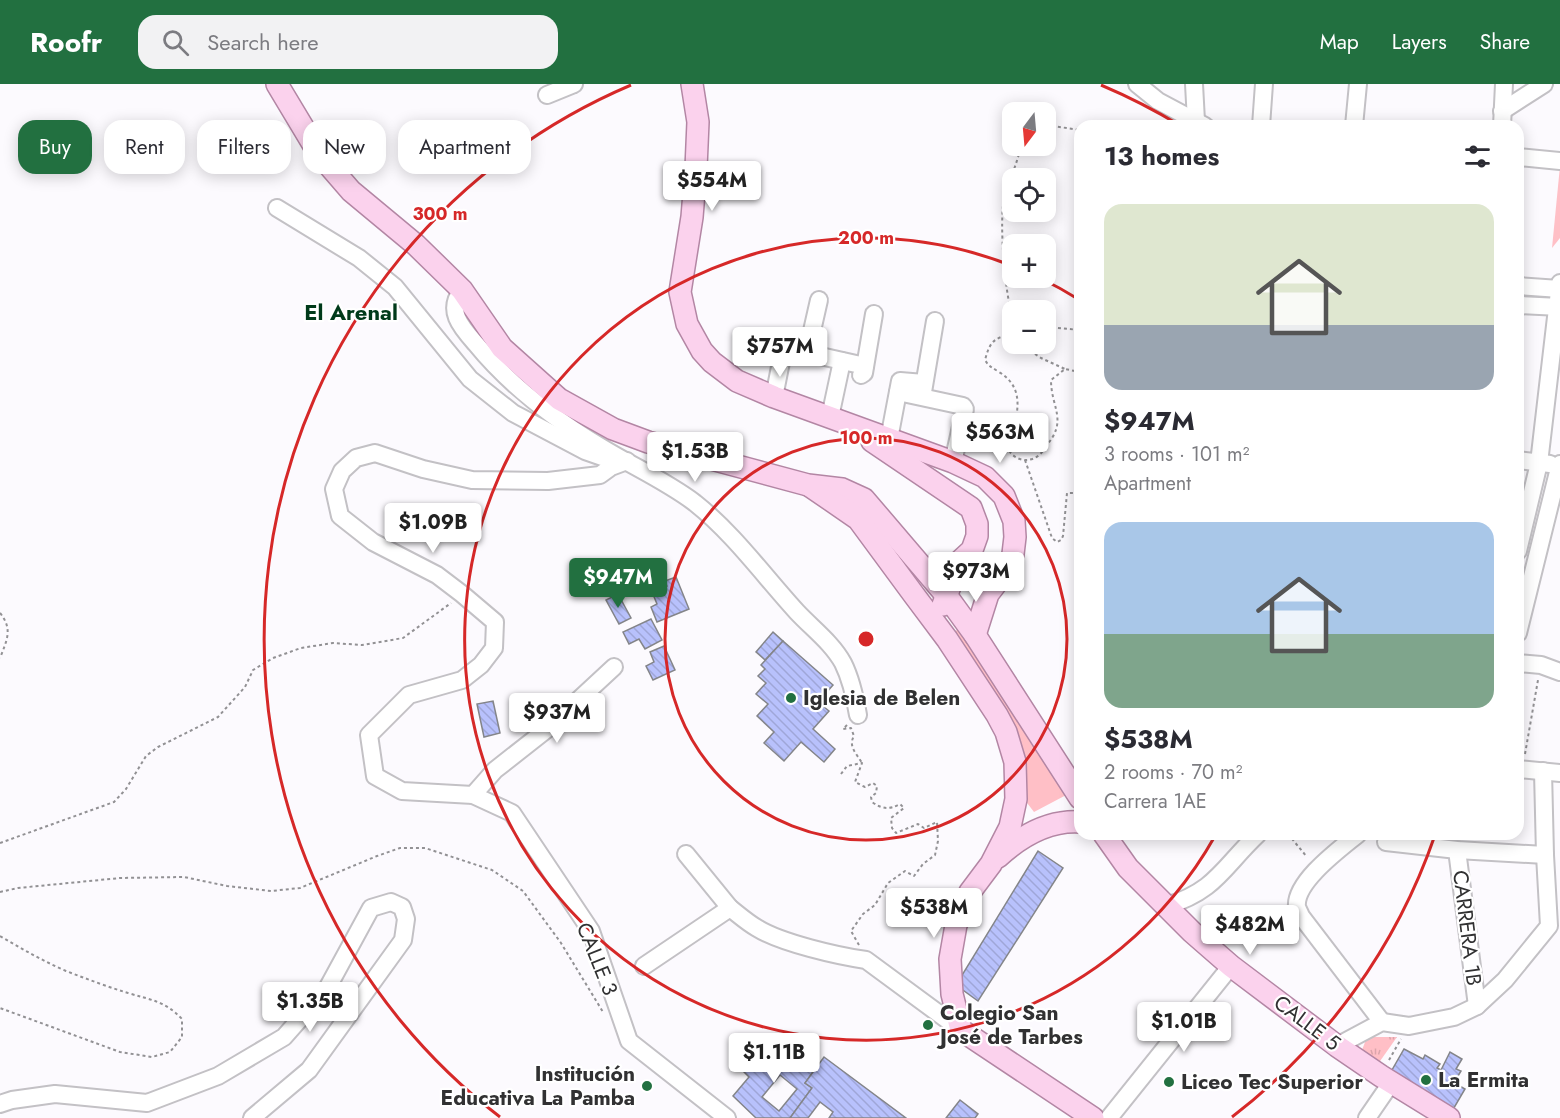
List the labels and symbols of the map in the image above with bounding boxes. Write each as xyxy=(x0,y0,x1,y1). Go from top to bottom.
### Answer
north arrow xyxy=(1002,102,1056,156)
pin: $554M xyxy=(670,161,754,212)
text: 300 m xyxy=(412,201,468,227)
text: 200 m xyxy=(838,225,894,251)
district label: El Arenal xyxy=(304,296,398,328)
pin: $757M xyxy=(738,327,822,378)
pin: $563M xyxy=(958,413,1042,464)
text: 100 m xyxy=(839,425,893,451)
pin: $1.53B xyxy=(646,432,744,483)
pin: $1.09B xyxy=(384,503,482,554)
pin: $973M xyxy=(934,552,1018,603)
pin: $947M xyxy=(576,558,660,609)
centre of rings xyxy=(856,629,876,649)
place label: Iglesia de Belen xyxy=(803,683,960,713)
marker: Iglesia de Belen xyxy=(784,691,798,705)
pin: $937M xyxy=(515,693,599,744)
street label: CARRERA 1B xyxy=(1445,869,1489,987)
pin: $538M xyxy=(892,888,976,939)
pin: $482M xyxy=(1208,905,1292,956)
street label: CALLE 3 xyxy=(569,918,625,1000)
pin: $1.35B xyxy=(261,982,359,1033)
street label: CALLE 5 xyxy=(1267,988,1347,1058)
place label: Colegio San José de Tarbes xyxy=(936,998,1083,1052)
pin: $1.01B xyxy=(1135,1002,1233,1053)
marker: Colegio San José de Tarbes xyxy=(921,1018,935,1032)
pin: $1.11B xyxy=(725,1033,823,1084)
place label: Institución Educativa La Pamba xyxy=(440,1059,635,1113)
place label: La Ermita xyxy=(1438,1065,1529,1095)
place label: Liceo Tec Superior xyxy=(1181,1067,1363,1097)
marker: La Ermita xyxy=(1419,1073,1433,1087)
marker: Liceo Tec Superior xyxy=(1162,1075,1176,1089)
marker: Institución Educativa La Pamba xyxy=(640,1079,654,1093)

